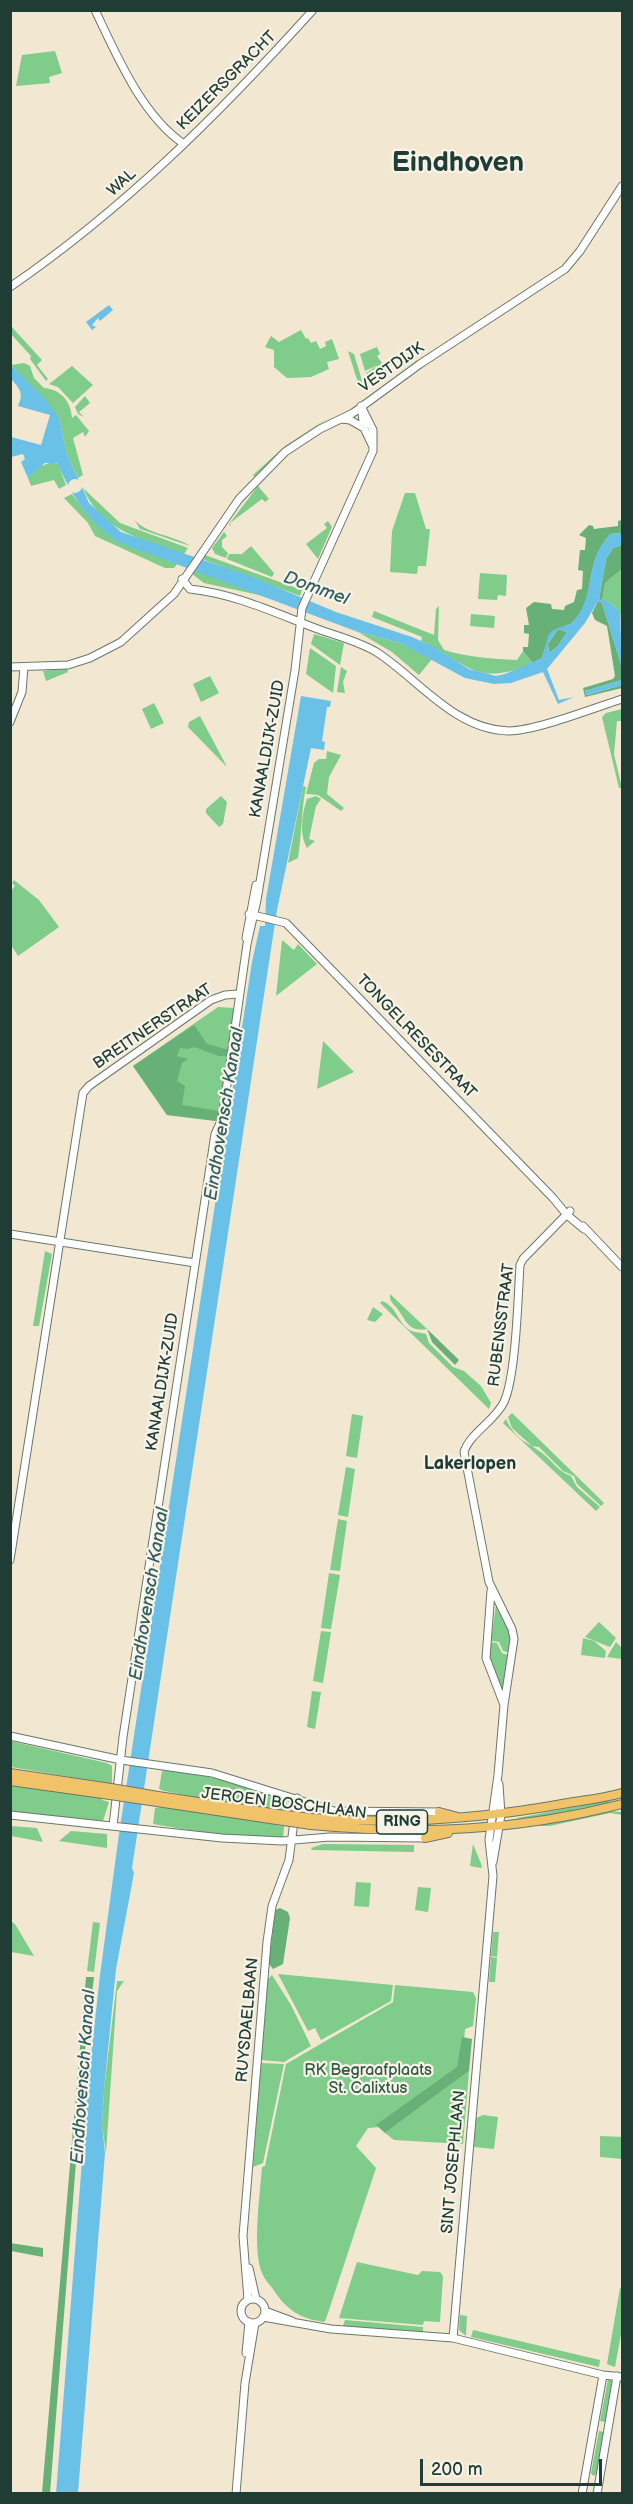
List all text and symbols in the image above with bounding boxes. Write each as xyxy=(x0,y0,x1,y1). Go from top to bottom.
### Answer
street label: KEIZERSGRACHT xyxy=(173,27,281,135)
district label: Eindhoven xyxy=(392,147,524,181)
street label: WAL xyxy=(104,165,140,201)
street label: VESTDIJK xyxy=(356,339,428,397)
water label: Dommel xyxy=(280,567,352,611)
street label: KANAALDIJK-ZUID xyxy=(246,679,290,819)
street label: TONGELRESESTRAAT xyxy=(352,971,480,1103)
street label: BREITNERSTRAAT xyxy=(90,980,216,1074)
water label: Eindhovensch Kanaal xyxy=(201,1026,249,1202)
street label: RUBENSSTRAAT xyxy=(485,1262,519,1388)
street label: KANAALDIJK-ZUID xyxy=(143,1312,183,1452)
district label: Lakerlopen xyxy=(424,1453,516,1475)
water label: Eindhovensch Kanaal xyxy=(126,1506,174,1682)
street label: JEROEN BOSCHLAAN xyxy=(200,1784,368,1824)
road number: RING xyxy=(376,1810,428,1834)
street label: RUYSDAELBAAN xyxy=(233,1957,263,2083)
water label: Eindhovensch Kanaal xyxy=(67,1989,101,2165)
park label: RK Begraafplaats St. Calixtus xyxy=(304,2061,432,2099)
street label: SINT JOSEPHLAAN xyxy=(438,2089,470,2235)
scale bar xyxy=(423,2447,604,2485)
text: 200 m xyxy=(431,2459,483,2480)

